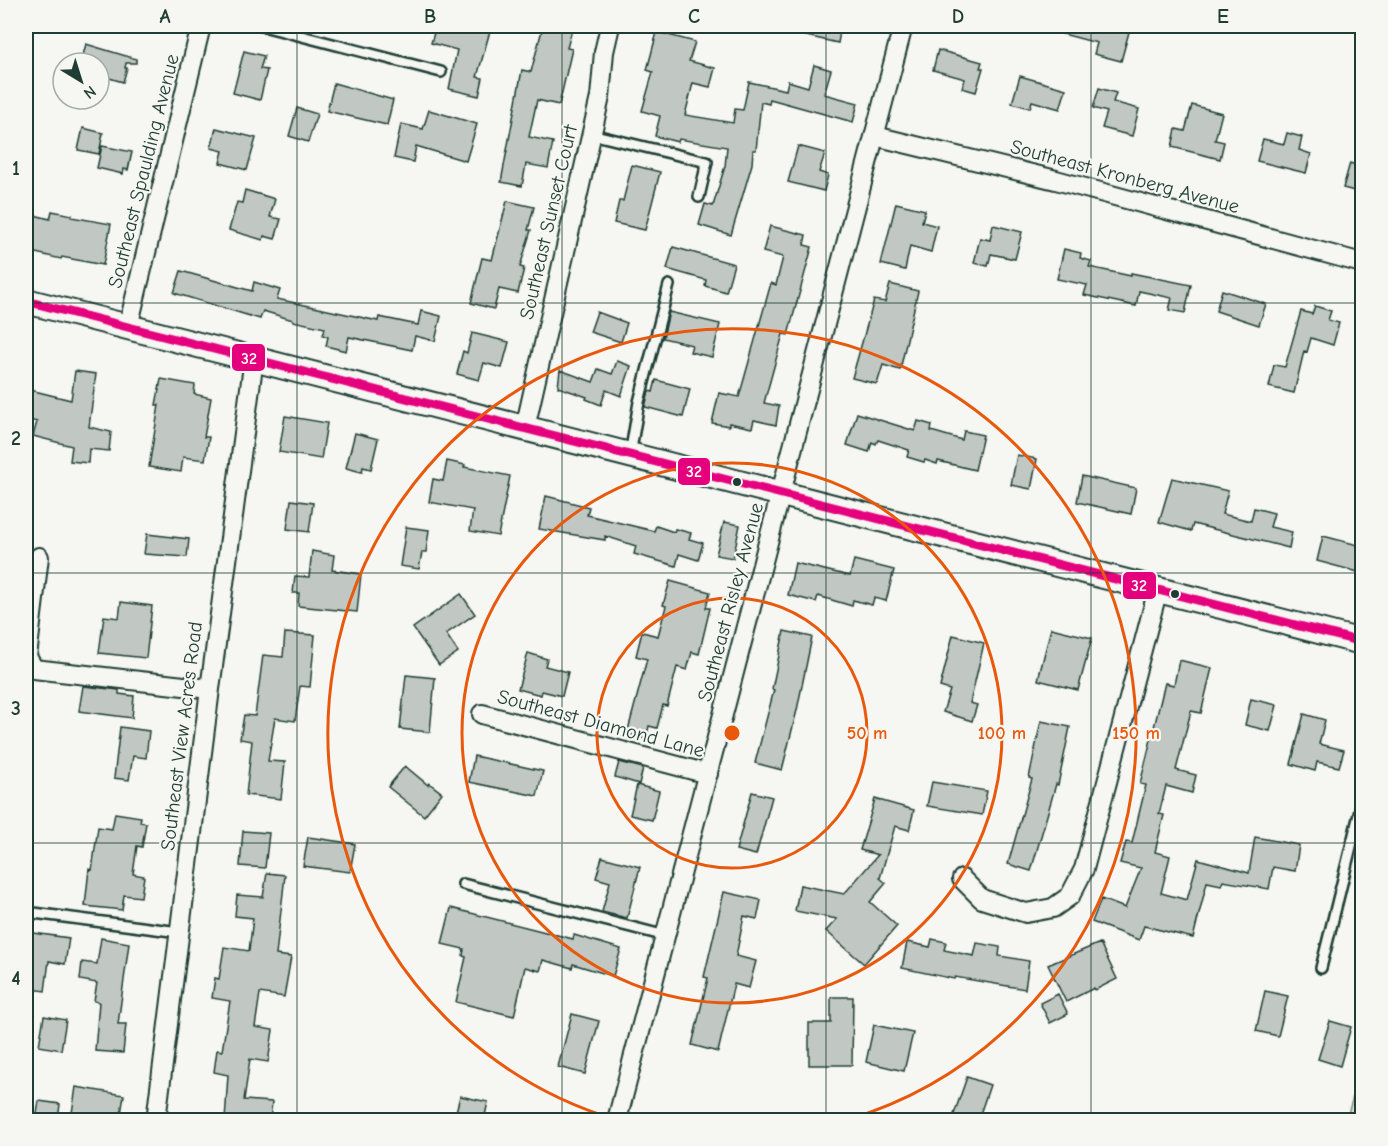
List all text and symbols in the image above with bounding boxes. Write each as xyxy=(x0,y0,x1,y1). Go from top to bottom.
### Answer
text: A xyxy=(159,5,171,28)
text: B xyxy=(424,5,436,28)
text: C xyxy=(688,5,700,28)
text: D xyxy=(952,5,964,28)
text: E xyxy=(1217,5,1229,28)
north arrow xyxy=(51,51,111,111)
street label: Southeast Spaulding Avenue xyxy=(103,52,184,290)
text: N xyxy=(80,82,99,102)
street label: Southeast Sunset Court xyxy=(515,121,582,322)
street label: Southeast Kronberg Avenue xyxy=(1008,135,1242,218)
text: 1 xyxy=(12,157,20,180)
line badge: 32 xyxy=(231,343,266,372)
text: 32 xyxy=(241,350,257,368)
text: 2 xyxy=(11,427,21,450)
line badge: 32 xyxy=(677,457,711,486)
text: 32 xyxy=(686,463,702,481)
unlabelled marker xyxy=(731,476,743,488)
street label: Southeast Risley Avenue xyxy=(693,500,768,704)
line badge: 32 xyxy=(1122,571,1157,600)
text: 32 xyxy=(1131,577,1147,595)
unlabelled marker xyxy=(1169,588,1181,600)
street label: Southeast View Acres Road xyxy=(156,620,207,852)
street label: Southeast Diamond Lane xyxy=(495,685,707,762)
text: 3 xyxy=(11,697,21,720)
centre of rings xyxy=(722,723,742,743)
text: 50 m xyxy=(847,723,887,744)
text: 100 m xyxy=(978,723,1026,744)
text: 150 m xyxy=(1112,723,1160,744)
text: 4 xyxy=(11,967,21,990)

